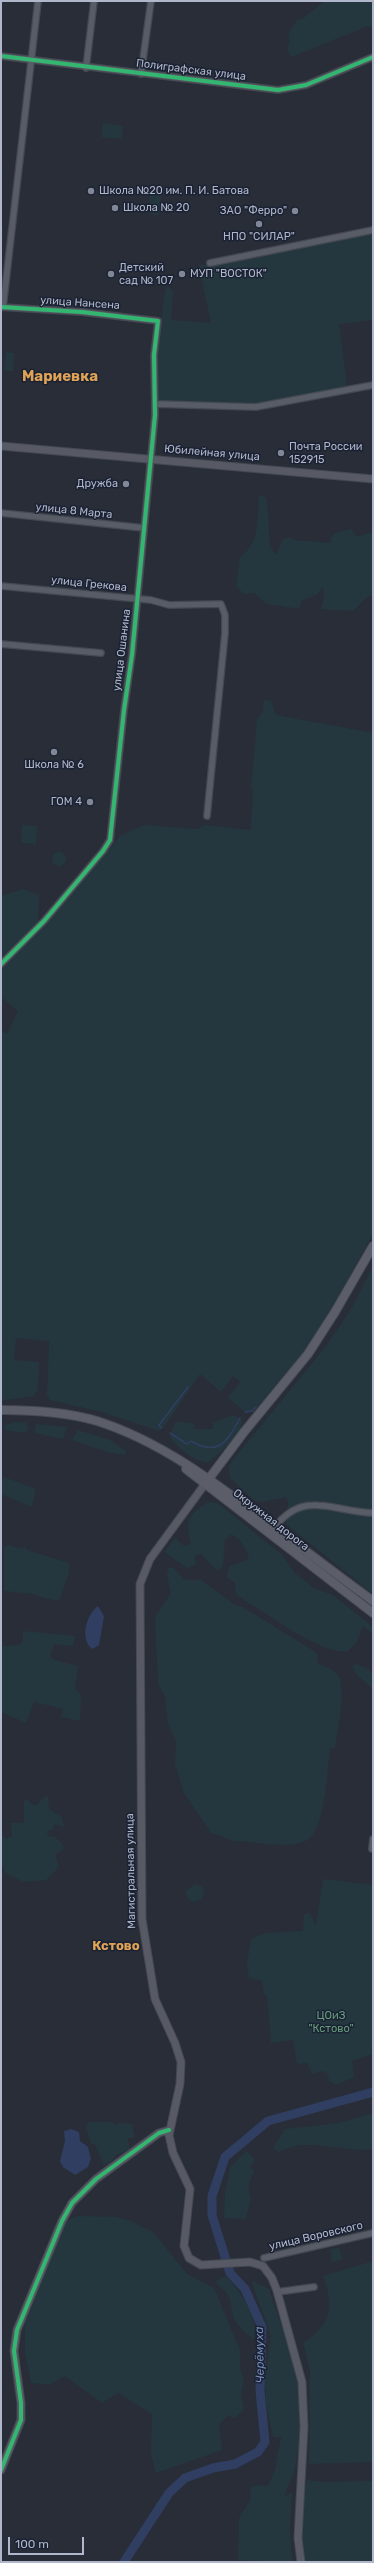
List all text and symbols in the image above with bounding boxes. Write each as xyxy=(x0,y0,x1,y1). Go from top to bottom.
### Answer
street label: Полиграфская улица xyxy=(135,57,247,83)
place label: Школа №20 им. П. И. Батова xyxy=(99,184,249,198)
marker: Школа №20 им. П. И. Батова xyxy=(86,186,96,196)
place label: Школа № 20 xyxy=(123,201,189,215)
marker: Школа № 20 xyxy=(110,203,120,213)
place label: ЗАО "Ферро" xyxy=(220,204,287,218)
marker: ЗАО "Ферро" xyxy=(290,206,300,216)
marker: НПО "СИЛАР" xyxy=(254,219,264,229)
place label: НПО "СИЛАР" xyxy=(223,230,295,244)
place label: Детский сад № 107 xyxy=(119,261,173,287)
place label: МУП "ВОСТОК" xyxy=(190,267,267,281)
marker: Детский сад № 107 xyxy=(106,269,116,279)
marker: МУП "ВОСТОК" xyxy=(177,269,187,279)
street label: улица Нансена xyxy=(40,294,120,312)
district label: Мариевка xyxy=(22,368,98,386)
place label: Почта России 152915 xyxy=(289,440,363,466)
street label: Юбилейная улица xyxy=(164,442,260,464)
marker: Почта России 152915 xyxy=(276,448,286,458)
place label: Дружба xyxy=(77,477,118,491)
marker: Дружба xyxy=(121,479,131,489)
street label: улица 8 Марта xyxy=(35,500,113,522)
street label: улица Грекова xyxy=(50,573,128,595)
street label: улица Ошанина xyxy=(110,608,134,692)
marker: Школа № 6 xyxy=(49,747,59,757)
place label: Школа № 6 xyxy=(24,758,84,772)
place label: ГОМ 4 xyxy=(51,795,82,809)
marker: ГОМ 4 xyxy=(85,797,95,807)
street label: Окружная дорога xyxy=(230,1486,312,1554)
street label: Магистральная улица xyxy=(123,1813,139,1929)
district label: Кстово xyxy=(92,1938,140,1954)
park label: ЦОиЗ "Кстово" xyxy=(308,2009,354,2035)
street label: улица Воровского xyxy=(268,2219,364,2253)
water label: Черёмуха xyxy=(252,2326,268,2384)
scale bar xyxy=(10,2529,86,2555)
text: 100 m xyxy=(15,2537,49,2551)

